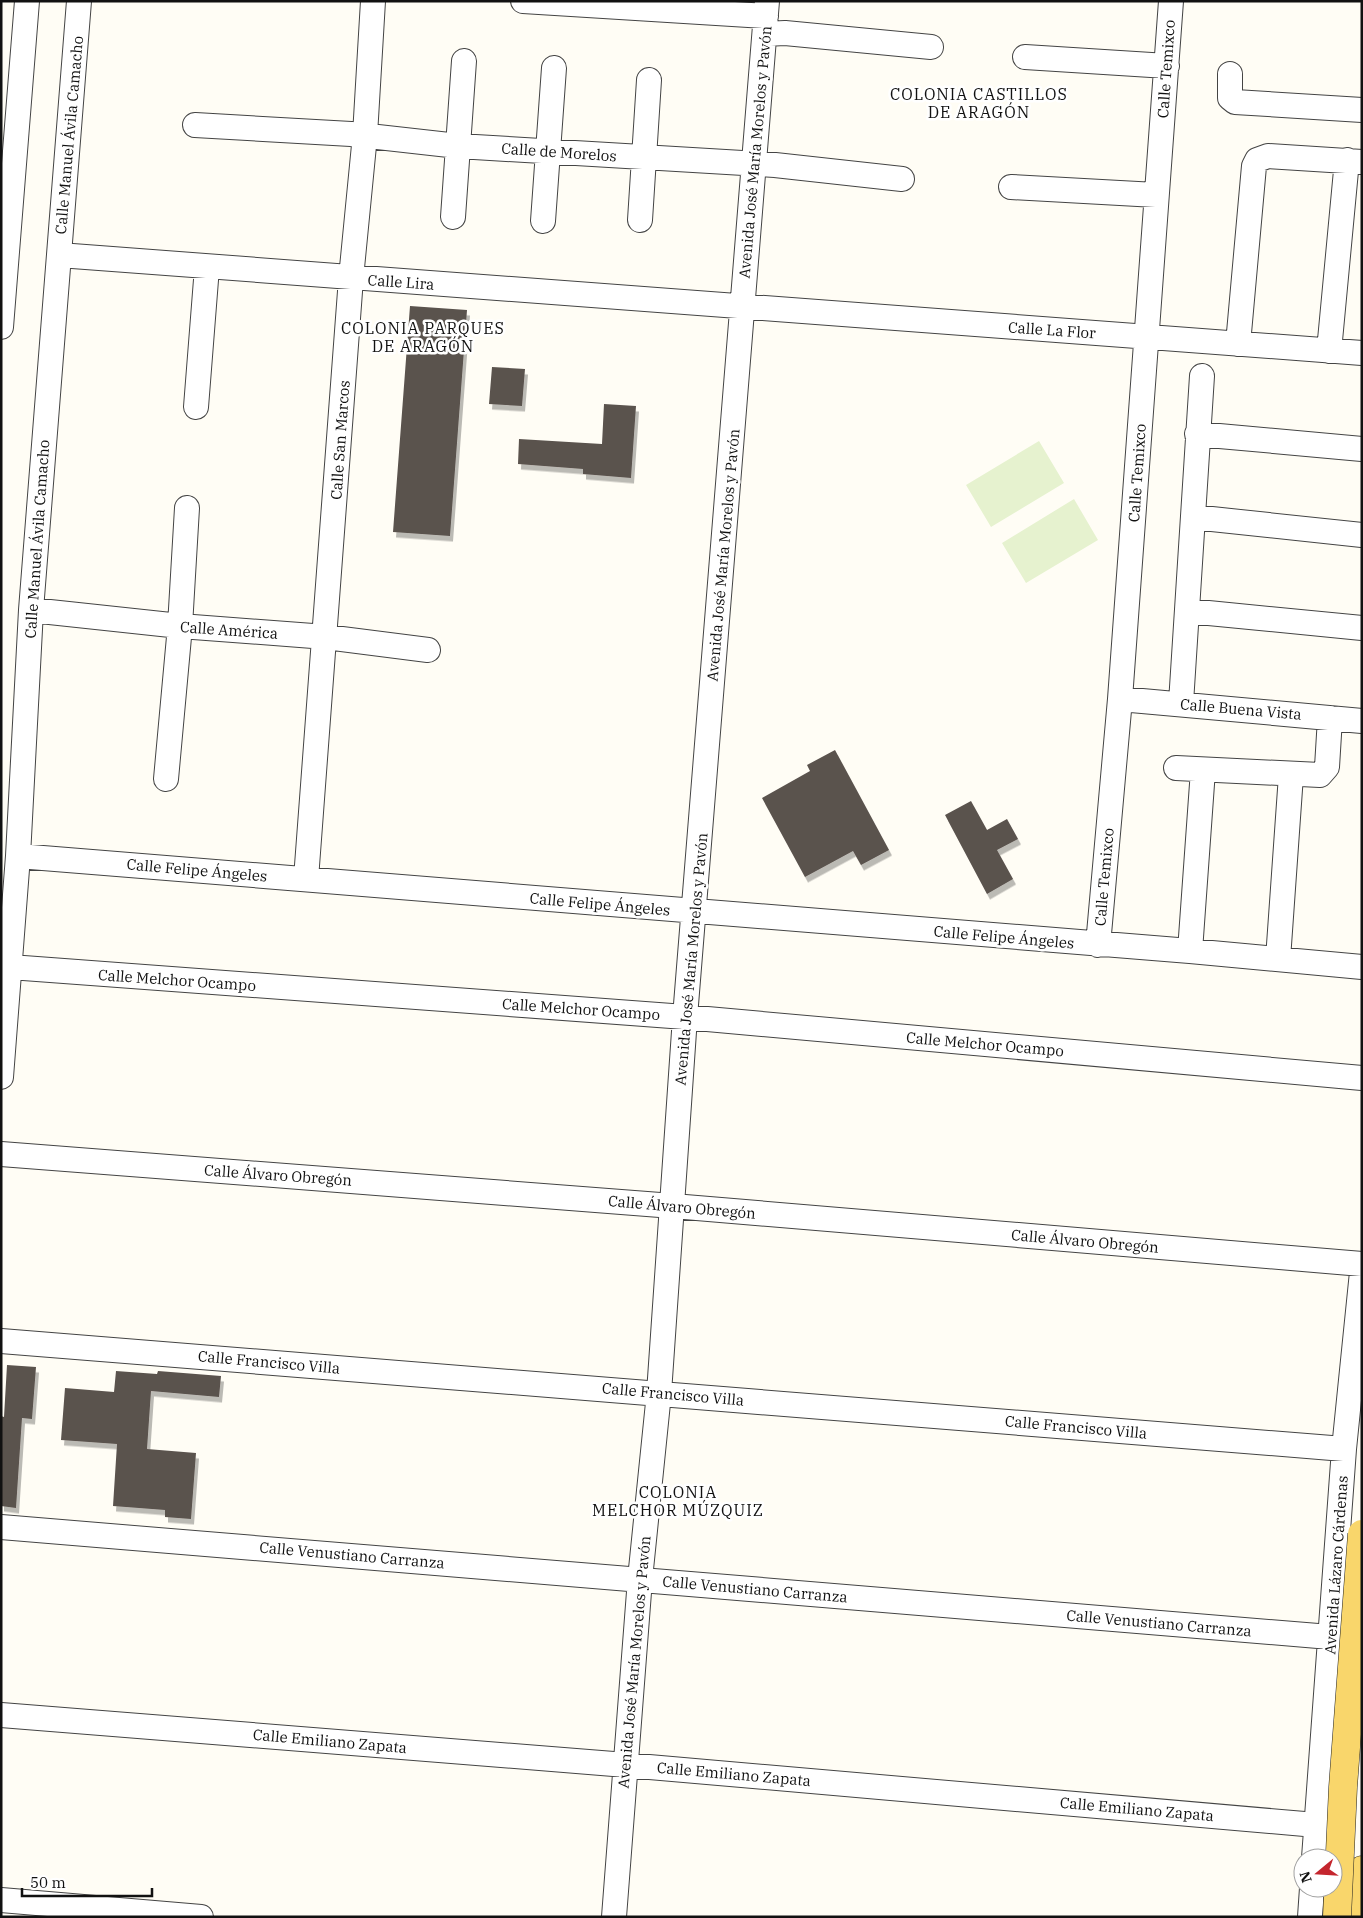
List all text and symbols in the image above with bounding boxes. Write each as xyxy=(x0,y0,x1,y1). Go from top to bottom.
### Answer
street label: Calle Temixco xyxy=(1153,19,1179,119)
street label: Avenida José María Morelos y Pavón xyxy=(734,24,776,279)
street label: Calle Manuel Ávila Camacho xyxy=(51,35,87,235)
district label: COLONIA CASTILLOS DE ARAGÓN xyxy=(890,84,1068,122)
street label: Calle de Morelos xyxy=(501,138,617,166)
street label: Calle Lira xyxy=(367,270,435,294)
street label: Calle La Flor xyxy=(1008,317,1097,343)
district label: COLONIA PARQUES DE ARAGÓN xyxy=(341,318,505,356)
street label: Calle San Marcos xyxy=(326,380,354,500)
street label: Calle Temixco xyxy=(1124,423,1150,523)
street label: Avenida José María Morelos y Pavón xyxy=(702,427,744,682)
street label: Calle Manuel Ávila Camacho xyxy=(21,439,53,639)
street label: Calle América xyxy=(179,617,279,643)
street label: Calle Buena Vista xyxy=(1179,694,1303,724)
street label: Calle Temixco xyxy=(1090,827,1118,927)
street label: Avenida José María Morelos y Pavón xyxy=(670,831,712,1086)
street label: Calle Felipe Ángeles xyxy=(126,854,268,886)
street label: Calle Felipe Ángeles xyxy=(529,888,671,920)
street label: Calle Felipe Ángeles xyxy=(933,921,1075,953)
street label: Calle Melchor Ocampo xyxy=(97,965,257,995)
street label: Calle Melchor Ocampo xyxy=(501,994,661,1024)
street label: Calle Melchor Ocampo xyxy=(905,1028,1065,1060)
street label: Calle Álvaro Obregón xyxy=(203,1160,353,1190)
street label: Calle Álvaro Obregón xyxy=(607,1191,757,1223)
street label: Calle Álvaro Obregón xyxy=(1010,1225,1160,1257)
street label: Calle Francisco Villa xyxy=(197,1346,341,1378)
street label: Calle Francisco Villa xyxy=(601,1378,745,1410)
street label: Calle Francisco Villa xyxy=(1004,1411,1148,1443)
street label: Avenida Lázaro Cárdenas xyxy=(1320,1475,1352,1655)
district label: COLONIA MELCHOR MÚZQUIZ xyxy=(592,1482,764,1520)
street label: Avenida José María Morelos y Pavón xyxy=(613,1534,655,1789)
street label: Calle Venustiano Carranza xyxy=(259,1537,445,1573)
street label: Calle Venustiano Carranza xyxy=(662,1571,848,1607)
street label: Calle Venustiano Carranza xyxy=(1066,1605,1252,1641)
street label: Calle Emiliano Zapata xyxy=(252,1725,408,1757)
street label: Calle Emiliano Zapata xyxy=(656,1758,812,1790)
street label: Calle Emiliano Zapata xyxy=(1059,1793,1215,1825)
north arrow xyxy=(1293,1848,1343,1898)
scale bar xyxy=(22,1866,152,1898)
text: N xyxy=(1295,1869,1316,1885)
text: 50 m xyxy=(30,1873,66,1892)

